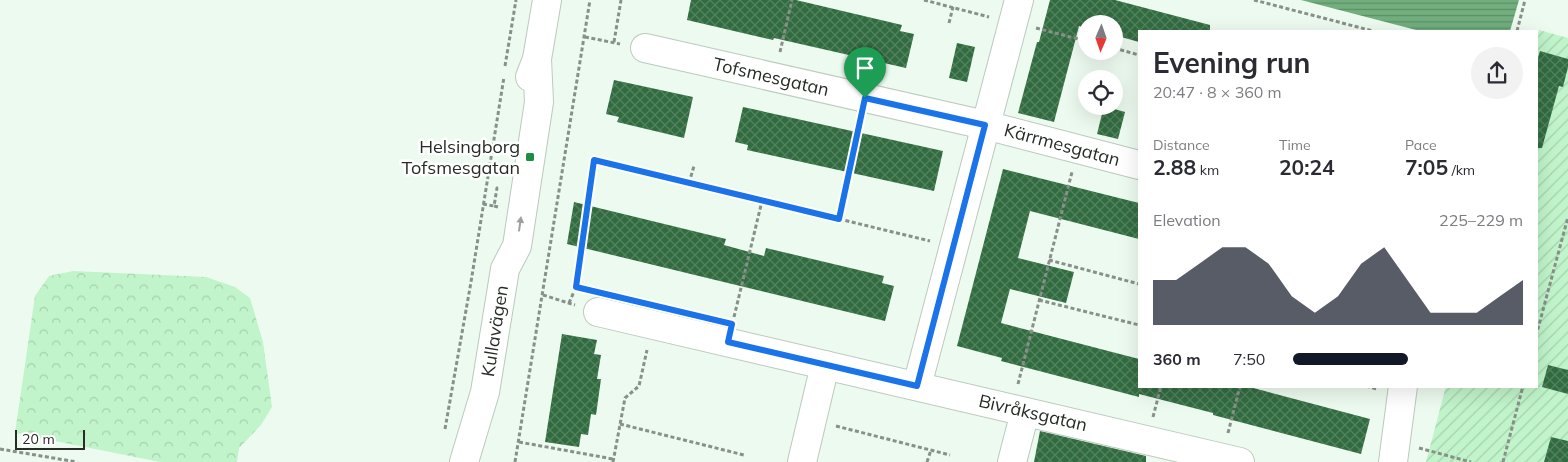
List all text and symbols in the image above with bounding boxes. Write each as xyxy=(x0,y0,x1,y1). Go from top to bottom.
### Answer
north arrow xyxy=(1078,15,1122,60)
map controls xyxy=(1078,15,1123,115)
text: Evening run xyxy=(1153,45,1310,80)
pin xyxy=(844,47,886,98)
button: share xyxy=(1471,47,1523,99)
street label: Tofsmesgatan xyxy=(711,52,831,101)
icon: arrive xyxy=(851,54,879,82)
button: locate xyxy=(1078,70,1123,115)
text: 20:47 · 8 × 360 m xyxy=(1153,82,1282,102)
street label: Kärrmesgatan xyxy=(1002,118,1123,171)
place label: Helsingborg Tofsmesgatan xyxy=(402,135,520,179)
text: Distance xyxy=(1153,136,1210,154)
text: Time xyxy=(1279,136,1311,154)
text: Pace xyxy=(1405,136,1437,154)
marker: Helsingborg Tofsmesgatan xyxy=(524,151,536,163)
text: 2.88 xyxy=(1153,154,1196,180)
text: 20:24 xyxy=(1279,154,1335,180)
text: 7:05 xyxy=(1405,154,1448,180)
text: km xyxy=(1196,161,1219,179)
text: /km xyxy=(1448,161,1475,179)
text: Elevation xyxy=(1153,210,1221,230)
text: 225–229 m xyxy=(1439,210,1523,230)
one-way arrow xyxy=(517,215,525,231)
street label: Kullavägen xyxy=(476,283,513,378)
text: 360 m xyxy=(1153,349,1201,369)
text: 7:50 xyxy=(1233,349,1265,369)
street label: Bivråksgatan xyxy=(977,389,1090,436)
scale bar xyxy=(15,427,85,450)
text: 20 m xyxy=(22,430,55,448)

